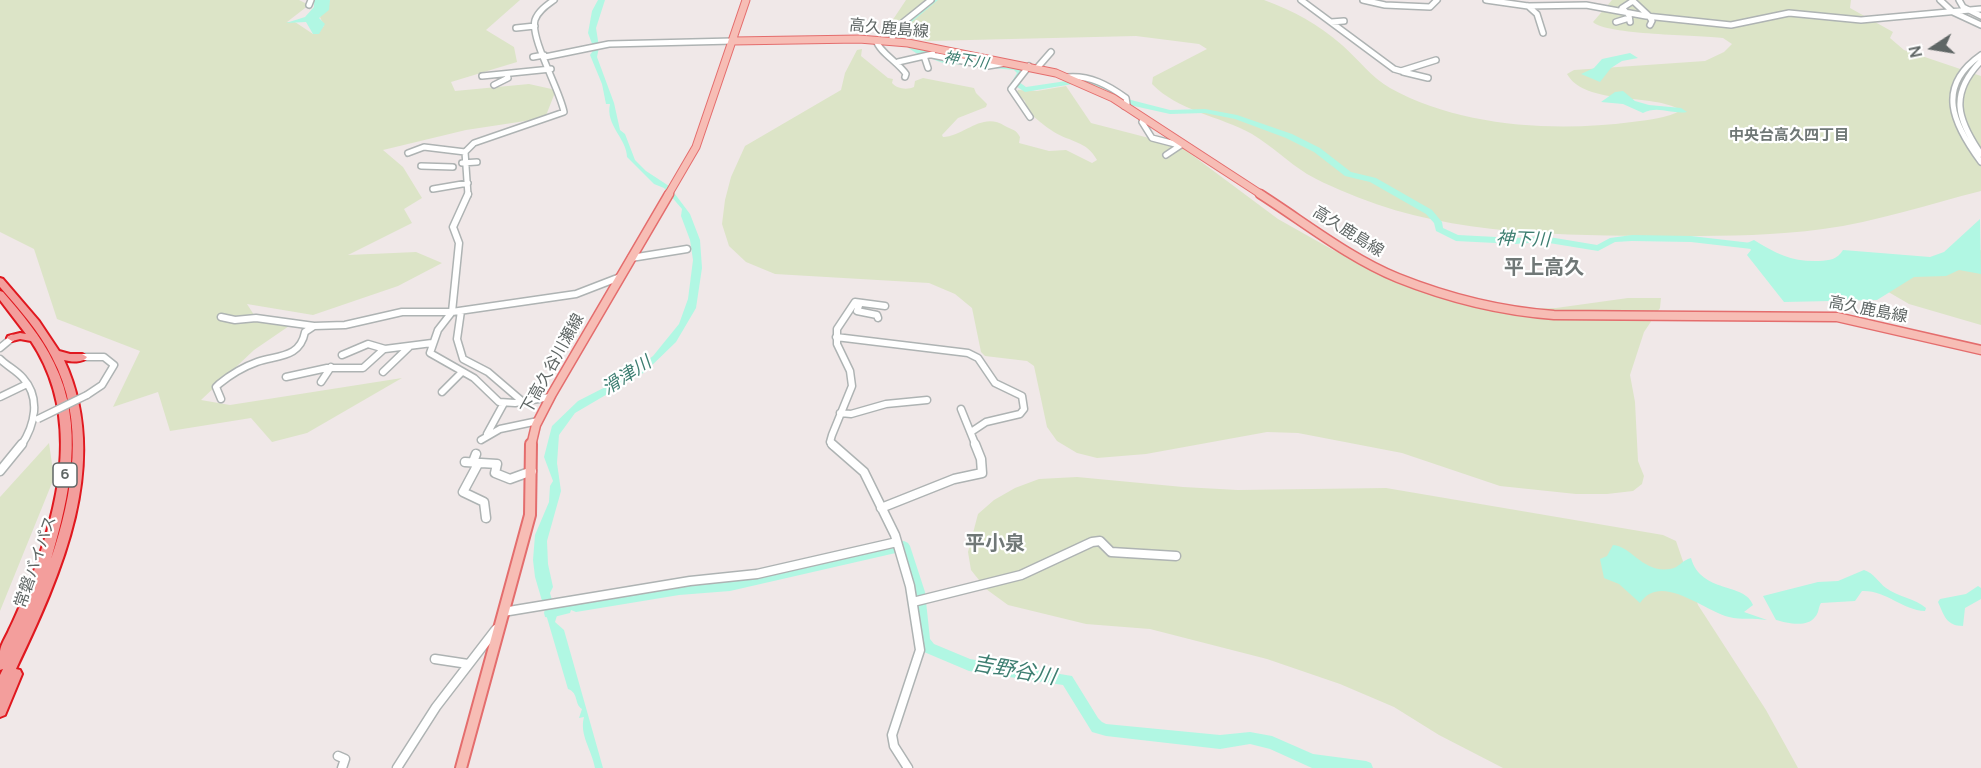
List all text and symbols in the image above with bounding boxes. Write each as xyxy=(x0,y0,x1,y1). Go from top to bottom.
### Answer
street label: 高久鹿島線 xyxy=(848,16,930,42)
north arrow xyxy=(1903,18,1963,78)
text: N xyxy=(1903,44,1927,60)
water label: 神下川 xyxy=(942,49,990,73)
district label: 中央台高久四丁目 xyxy=(1729,127,1849,145)
street label: 高久鹿島線 xyxy=(1309,203,1387,261)
water label: 神下川 xyxy=(1496,228,1550,252)
district label: 平上高久 xyxy=(1504,256,1584,280)
street label: 高久鹿島線 xyxy=(1827,293,1909,327)
street label: 下高久谷川瀬線 xyxy=(517,310,589,418)
water label: 滑津川 xyxy=(598,352,656,400)
road number: 6 xyxy=(53,463,77,487)
street label: 常磐バイパス xyxy=(11,513,61,611)
district label: 平小泉 xyxy=(965,532,1025,556)
water label: 吉野谷川 xyxy=(970,651,1058,691)

